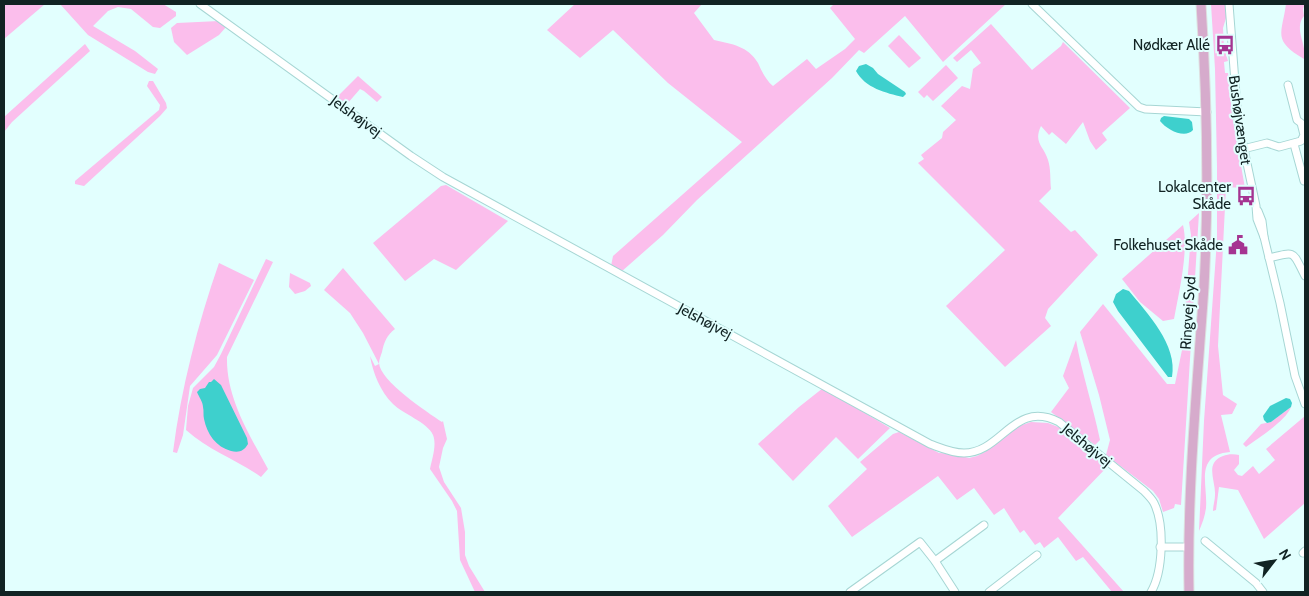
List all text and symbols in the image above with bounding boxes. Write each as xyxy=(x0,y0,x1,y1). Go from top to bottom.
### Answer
bus stop icon: Nødkær Allé xyxy=(1214,34,1236,56)
place label: Nødkær Allé xyxy=(1133,36,1210,54)
street label: Bushøjvænget xyxy=(1225,74,1255,166)
street label: Jelshøjvej xyxy=(326,91,385,141)
place label: Lokalcenter Skåde xyxy=(1158,178,1231,213)
bus stop icon: Lokalcenter Skåde xyxy=(1235,185,1257,207)
public building icon: Folkehuset Skåde xyxy=(1227,234,1249,256)
place label: Folkehuset Skåde xyxy=(1113,236,1223,254)
street label: Ringvej Syd xyxy=(1176,276,1200,350)
street label: Jelshøjvej xyxy=(674,299,735,343)
street label: Jelshøjvej xyxy=(1058,419,1115,470)
north arrow xyxy=(1249,536,1299,586)
text: N xyxy=(1275,545,1295,563)

